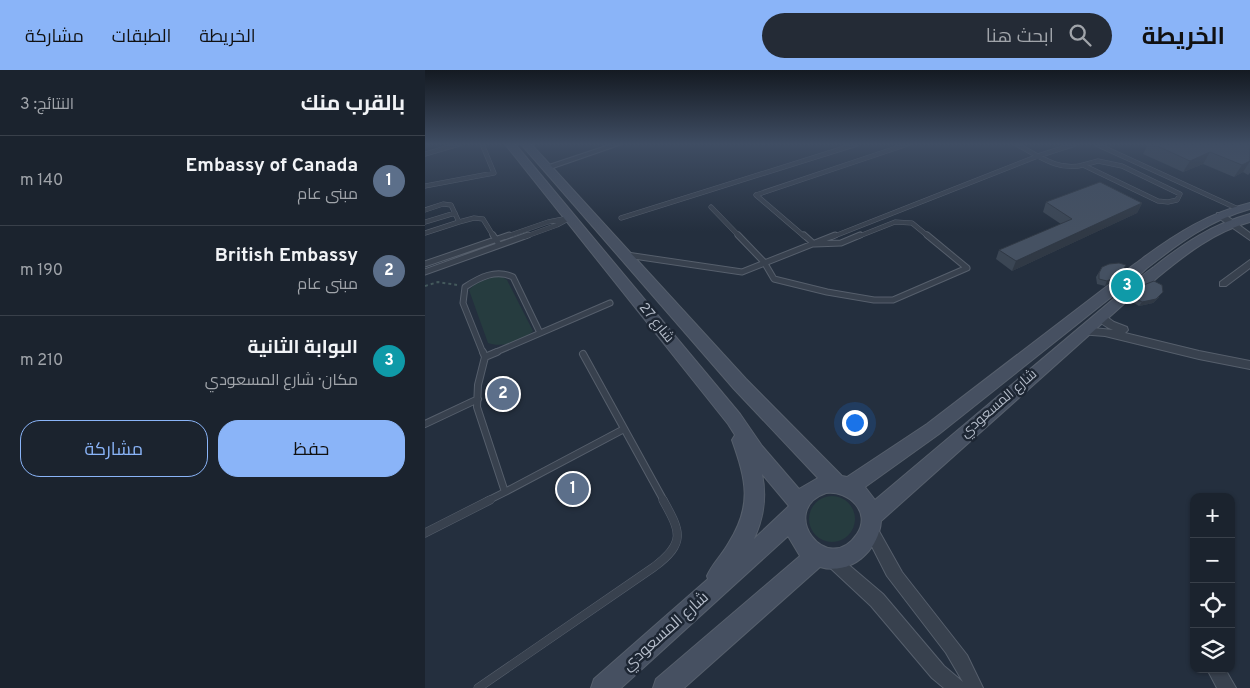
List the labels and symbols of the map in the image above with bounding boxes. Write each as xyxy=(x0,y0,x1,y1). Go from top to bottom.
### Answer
pin: 3 xyxy=(1111,267,1143,305)
street label: شارع 27 xyxy=(635,300,677,346)
street label: شارع المسعودي xyxy=(957,366,1042,443)
pin: 2 xyxy=(487,375,519,413)
your location xyxy=(842,410,868,436)
pin: 1 xyxy=(557,470,589,508)
street label: شارع المسعودي xyxy=(619,588,715,678)

